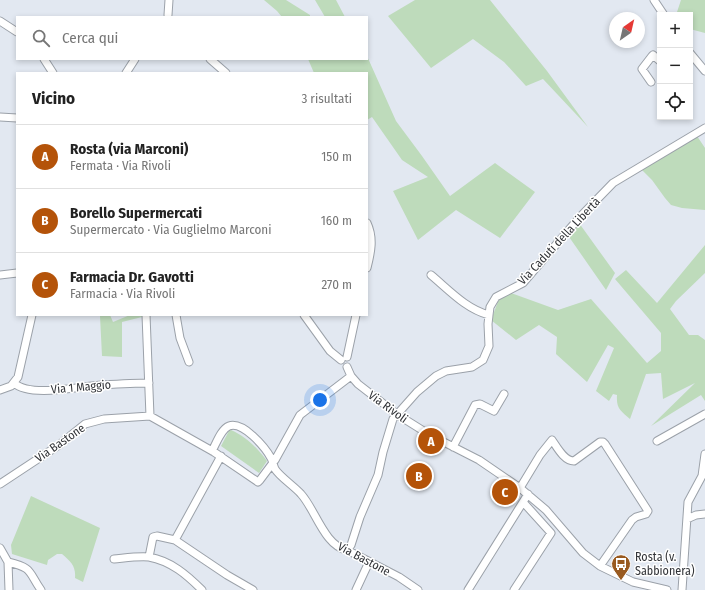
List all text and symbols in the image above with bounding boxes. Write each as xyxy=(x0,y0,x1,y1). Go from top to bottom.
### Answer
north arrow xyxy=(609,12,645,48)
map controls xyxy=(657,12,693,120)
button: + xyxy=(657,12,693,48)
search box xyxy=(16,16,368,60)
icon: search xyxy=(30,27,52,49)
text: Cerca qui xyxy=(62,29,118,47)
button: − xyxy=(657,48,693,84)
button: locate xyxy=(657,84,693,120)
text: Vicino xyxy=(32,88,75,109)
text: 3 risultati xyxy=(301,91,352,106)
text: Rosta (via Marconi) xyxy=(70,140,188,158)
text: A xyxy=(41,149,49,164)
text: 150 m xyxy=(321,149,352,164)
text: Fermata · Via Rivoli xyxy=(70,158,171,173)
street label: Via Caduti della Libertà xyxy=(515,194,603,287)
text: Borello Supermercati xyxy=(70,204,202,222)
text: B xyxy=(41,213,49,228)
text: 160 m xyxy=(321,213,352,228)
text: Supermercato · Via Guglielmo Marconi xyxy=(70,222,271,237)
text: Farmacia Dr. Gavotti xyxy=(70,268,194,286)
text: C xyxy=(42,277,48,292)
text: 270 m xyxy=(321,277,352,292)
text: Farmacia · Via Rivoli xyxy=(70,286,175,301)
street label: Via 1 Maggio xyxy=(50,377,112,397)
street label: Via Rivoli xyxy=(366,388,410,426)
your location xyxy=(310,390,330,410)
street label: Via Bastone xyxy=(32,421,88,465)
pin: A xyxy=(418,426,444,456)
pin: B xyxy=(406,461,432,491)
pin: C xyxy=(492,477,518,507)
street label: Via Bastone xyxy=(335,539,393,579)
place label: Rosta (v. Sabbionera) xyxy=(635,550,695,578)
bus stop icon: Rosta (v. Sabbionera) xyxy=(610,553,632,581)

